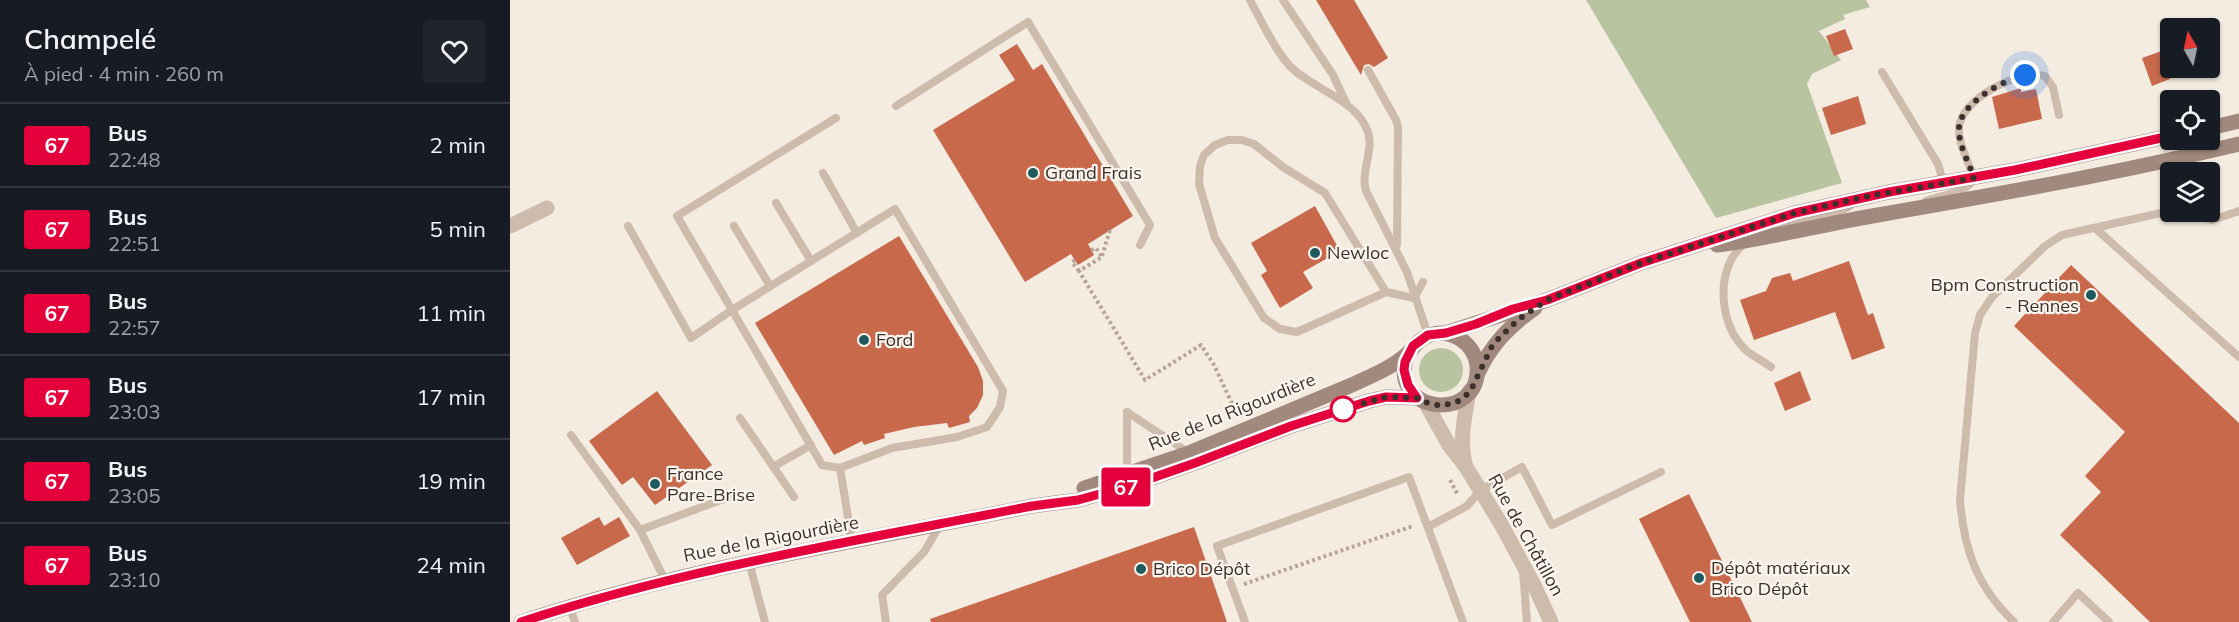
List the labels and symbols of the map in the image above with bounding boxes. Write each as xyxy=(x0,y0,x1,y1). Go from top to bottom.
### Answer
north arrow xyxy=(2160,18,2220,78)
your location xyxy=(2010,60,2040,90)
place label: Grand Frais xyxy=(1045,161,1142,184)
marker: Grand Frais xyxy=(1026,166,1040,180)
place label: Newloc xyxy=(1327,241,1389,264)
marker: Newloc xyxy=(1308,246,1322,260)
place label: Bpm Construction - Rennes xyxy=(1931,273,2079,317)
marker: Bpm Construction - Rennes xyxy=(2084,288,2098,302)
place label: Ford xyxy=(876,328,913,351)
marker: Ford xyxy=(857,333,871,347)
street label: Rue de la Rigourdière xyxy=(1145,368,1319,456)
unlabelled marker xyxy=(1330,396,1356,422)
place label: France Pare-Brise xyxy=(667,462,755,506)
line badge: 67 xyxy=(1099,468,1153,506)
street label: Rue de Châtillon xyxy=(1483,470,1570,600)
marker: France Pare-Brise xyxy=(648,477,662,491)
street label: Rue de la Rigourdière xyxy=(681,510,861,567)
place label: Dépôt matériaux Brico Dépôt xyxy=(1711,556,1851,600)
place label: Brico Dépôt xyxy=(1153,557,1250,580)
marker: Brico Dépôt xyxy=(1134,562,1148,576)
marker: Dépôt matériaux Brico Dépôt xyxy=(1692,571,1706,585)

